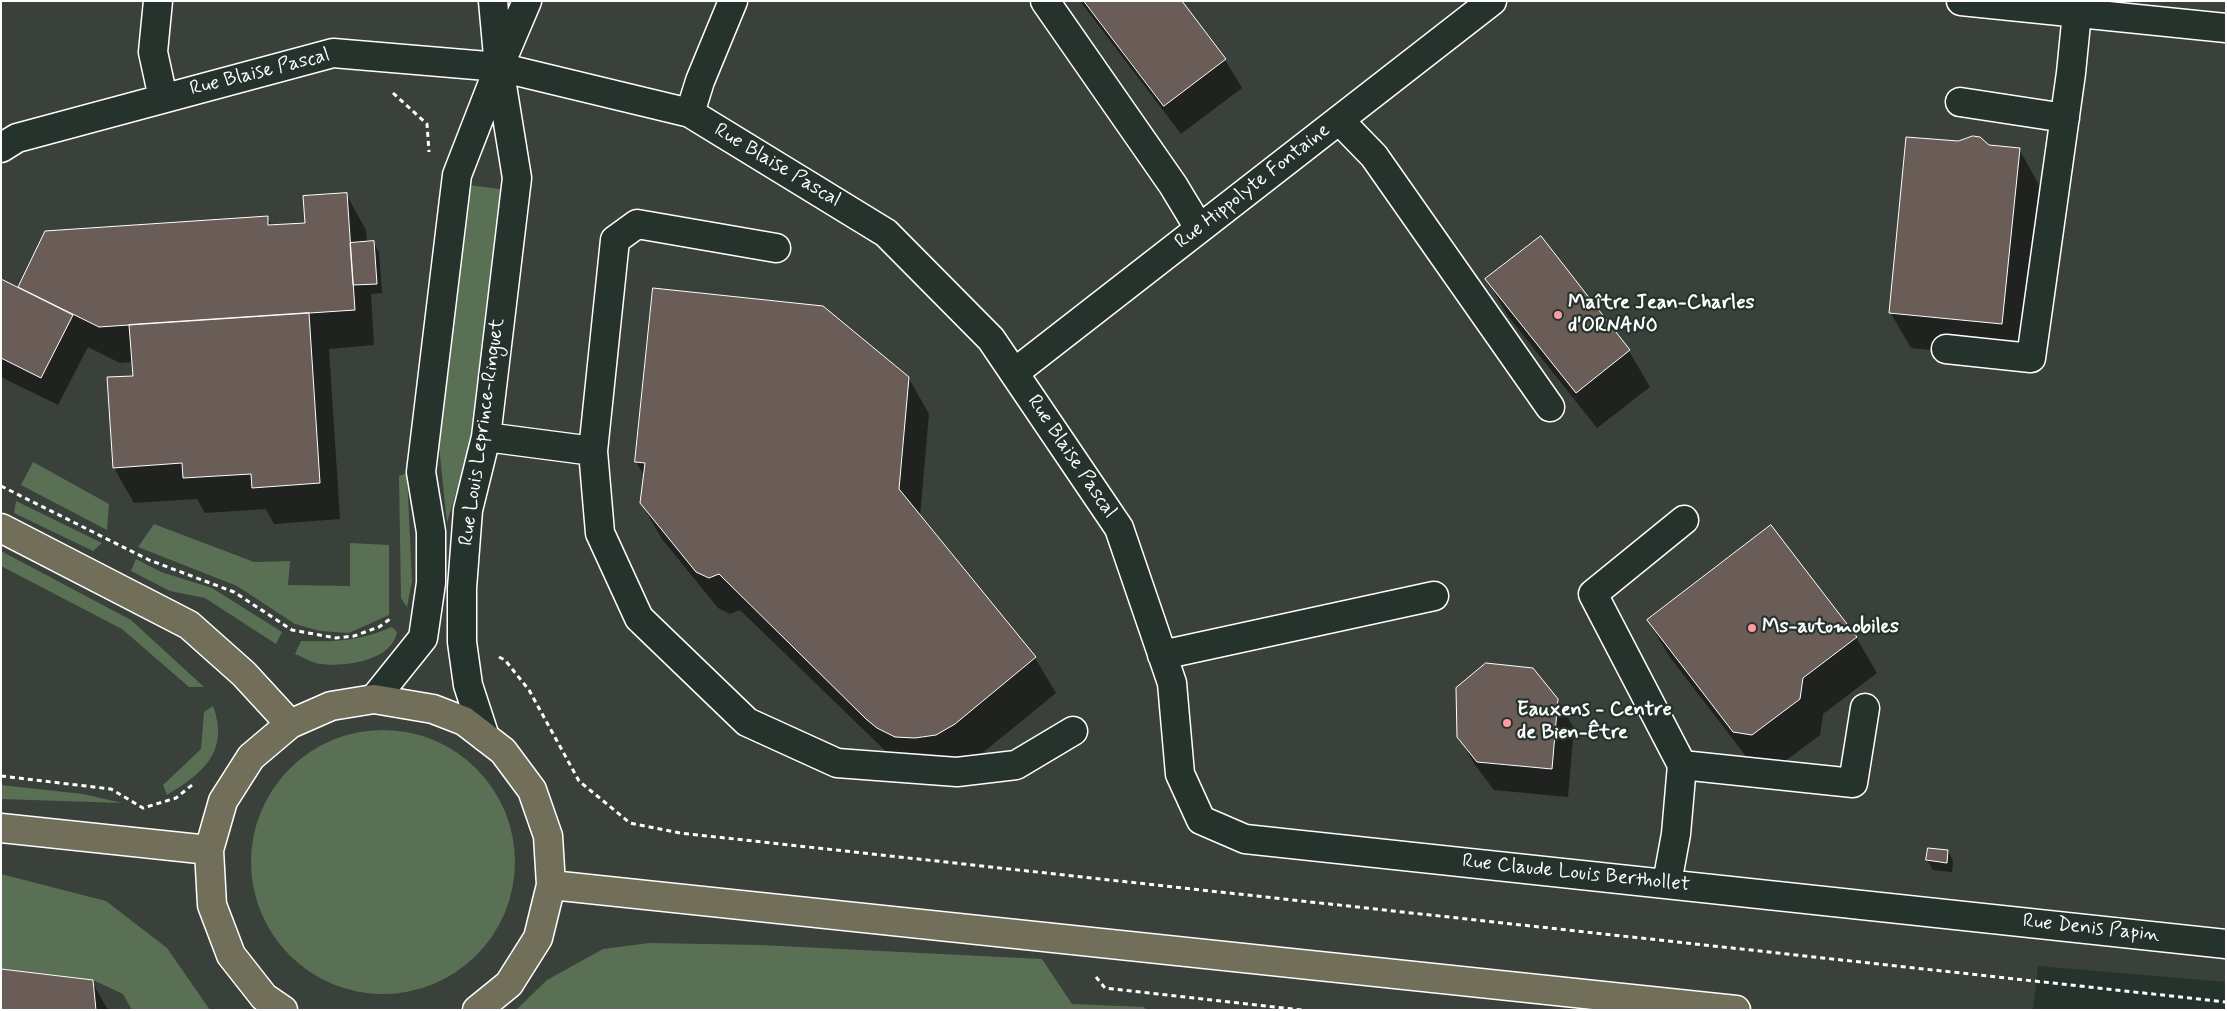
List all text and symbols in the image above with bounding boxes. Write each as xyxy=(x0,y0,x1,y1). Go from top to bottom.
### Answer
street label: Rue Blaise Pascal xyxy=(188,44,332,102)
street label: Rue Blaise Pascal xyxy=(709,119,845,213)
street label: Rue Hippolyte Fontaine xyxy=(1171,119,1335,255)
place label: Maître Jean-Charles d'ORNANO xyxy=(1568,292,1754,339)
marker: Maître Jean-Charles d'ORNANO xyxy=(1552,309,1564,321)
street label: Rue Louis Leprince-Ringuet xyxy=(455,317,511,547)
street label: Rue Blaise Pascal xyxy=(1021,391,1121,523)
place label: Ms-automobiles xyxy=(1762,616,1899,640)
marker: Ms-automobiles xyxy=(1746,622,1758,634)
place label: Eauxens - Centre de Bien-Être xyxy=(1517,699,1672,746)
marker: Eauxens - Centre de Bien-Être xyxy=(1501,717,1513,729)
street label: Rue Claude Louis Berthollet xyxy=(1461,850,1691,898)
street label: Rue Denis Papin xyxy=(2021,910,2161,948)

